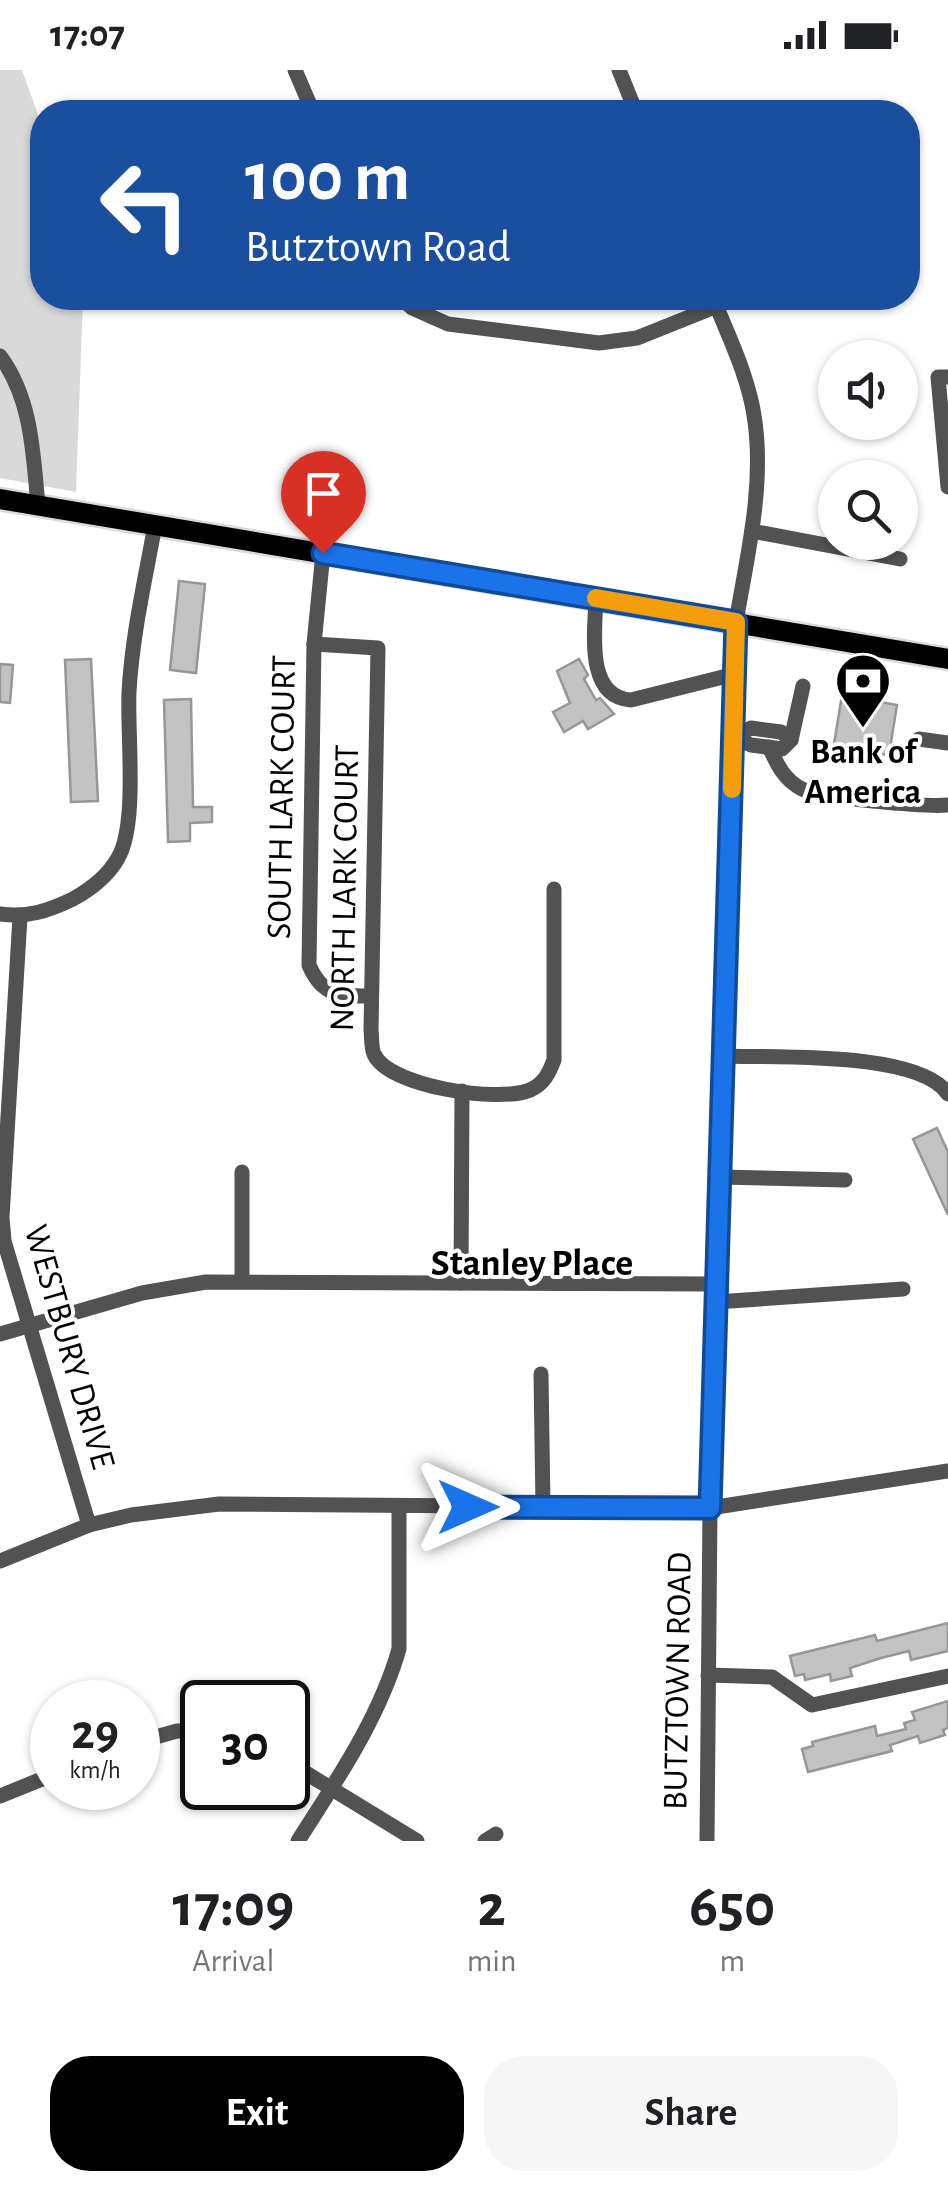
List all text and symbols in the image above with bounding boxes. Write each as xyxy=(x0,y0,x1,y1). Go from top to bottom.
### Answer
text: 17:07 xyxy=(50,16,125,54)
icon: left xyxy=(80,140,210,270)
text: 100 m xyxy=(245,143,410,213)
text: Butztown Road xyxy=(245,225,511,270)
map controls xyxy=(818,340,918,560)
button: sound xyxy=(818,340,918,440)
pin xyxy=(281,451,366,554)
button: search xyxy=(818,460,918,560)
icon: arrive xyxy=(296,466,351,521)
bank icon: Bank of America xyxy=(833,651,893,730)
street label: SOUTH LARK COURT xyxy=(262,655,302,939)
place label: Bank of America xyxy=(805,735,921,810)
street label: NORTH LARK COURT xyxy=(325,744,365,1032)
street label: WESTBURY DRIVE xyxy=(17,1221,121,1473)
district label: Stanley Place xyxy=(431,1245,633,1283)
position arrow xyxy=(416,1455,520,1559)
street label: BUTZTOWN ROAD xyxy=(658,1552,698,1810)
speed limit sign: 30 xyxy=(180,1680,310,1810)
text: 29 xyxy=(71,1708,119,1758)
text: km/h xyxy=(69,1758,121,1783)
text: 17:09 xyxy=(173,1877,294,1937)
text: 2 xyxy=(478,1877,506,1937)
text: 650 xyxy=(689,1877,775,1937)
text: Arrival xyxy=(192,1945,275,1977)
text: min xyxy=(467,1945,517,1977)
text: m xyxy=(719,1945,745,1977)
button: Exit xyxy=(50,2056,464,2171)
button: Share xyxy=(484,2056,898,2171)

